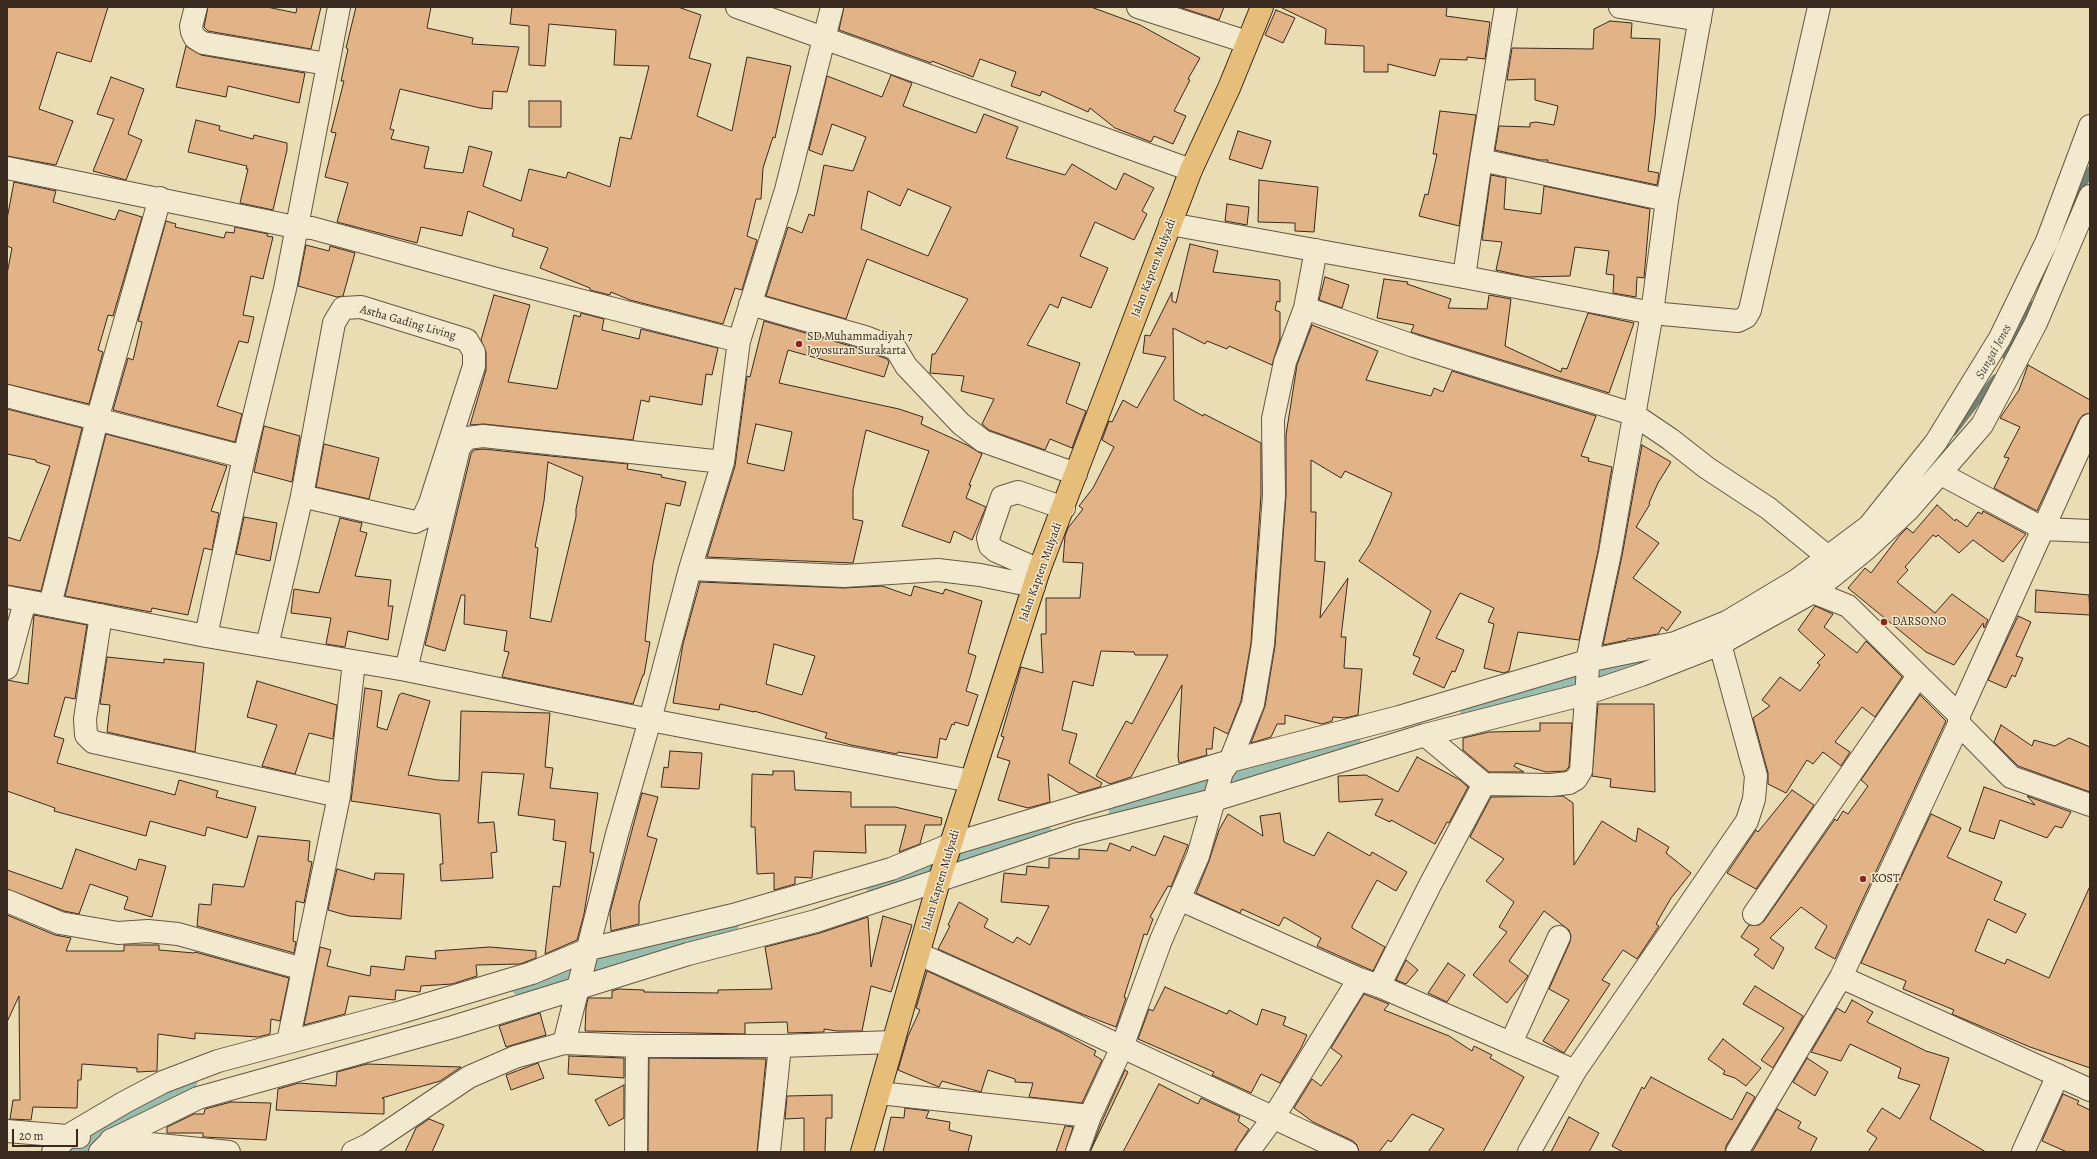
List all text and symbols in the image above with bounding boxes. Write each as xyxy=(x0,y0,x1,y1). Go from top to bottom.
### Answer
street label: Jalan Kapten Mulyadi xyxy=(1129,217,1179,319)
street label: Astha Gading Living xyxy=(358,302,458,344)
water label: Sungai Jenes xyxy=(1973,322,2015,382)
place label: SD Muhammadiyah 7 Joyosuran Surakarta xyxy=(807,330,913,358)
marker: SD Muhammadiyah 7 Joyosuran Surakarta xyxy=(794,339,804,349)
street label: Jalan Kapten Mulyadi xyxy=(1016,521,1066,623)
place label: DARSONO xyxy=(1892,615,1946,629)
marker: DARSONO xyxy=(1879,617,1889,627)
street label: Jalan Kapten Mulyadi xyxy=(919,828,963,932)
place label: KOST xyxy=(1871,872,1900,886)
marker: KOST xyxy=(1858,874,1868,884)
scale bar xyxy=(14,1121,80,1147)
text: 20 m xyxy=(19,1128,43,1144)

